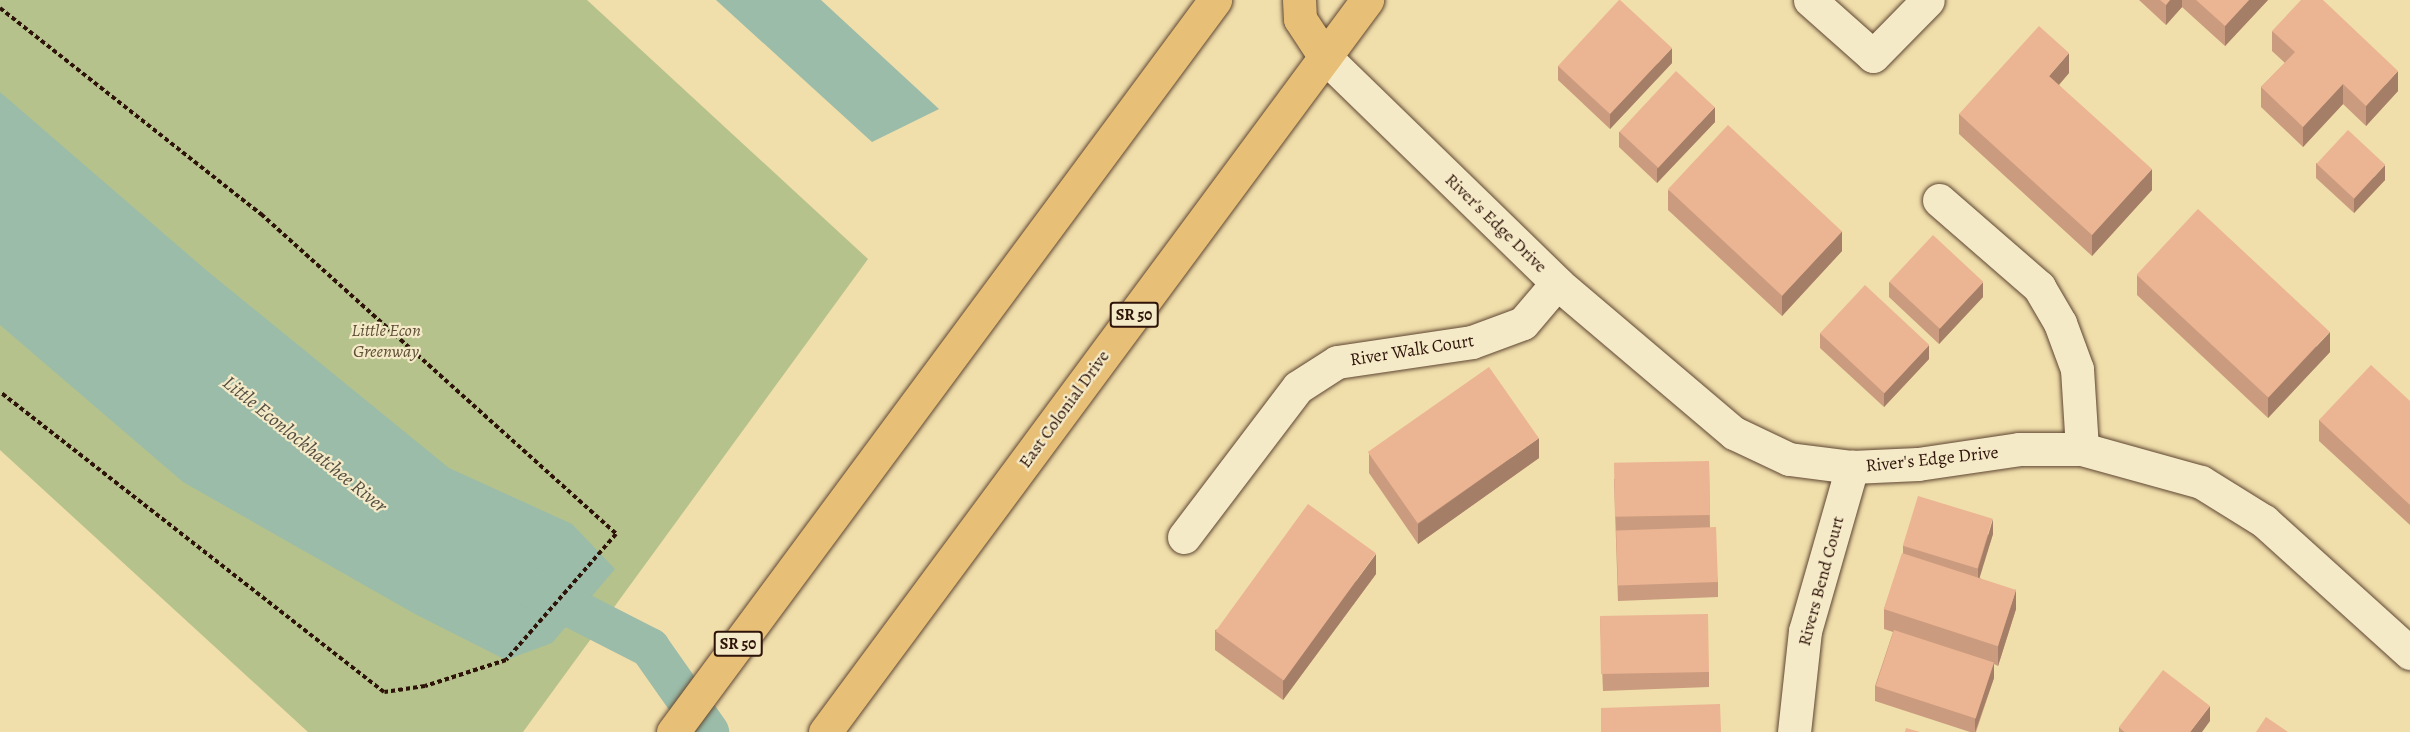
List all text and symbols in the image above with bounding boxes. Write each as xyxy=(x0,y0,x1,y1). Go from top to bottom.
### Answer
street label: River's Edge Drive xyxy=(1440,169,1552,277)
road number: SR 50 xyxy=(1108,302,1160,328)
park label: Little Econ Greenway xyxy=(351,320,421,362)
street label: River Walk Court xyxy=(1348,330,1476,370)
street label: East Colonial Drive xyxy=(1014,346,1114,472)
water label: Little Econlockhatchee River xyxy=(218,370,392,518)
street label: River's Edge Drive xyxy=(1865,441,1999,477)
street label: Rivers Bend Court xyxy=(1793,514,1849,648)
road number: SR 50 xyxy=(712,631,764,657)

